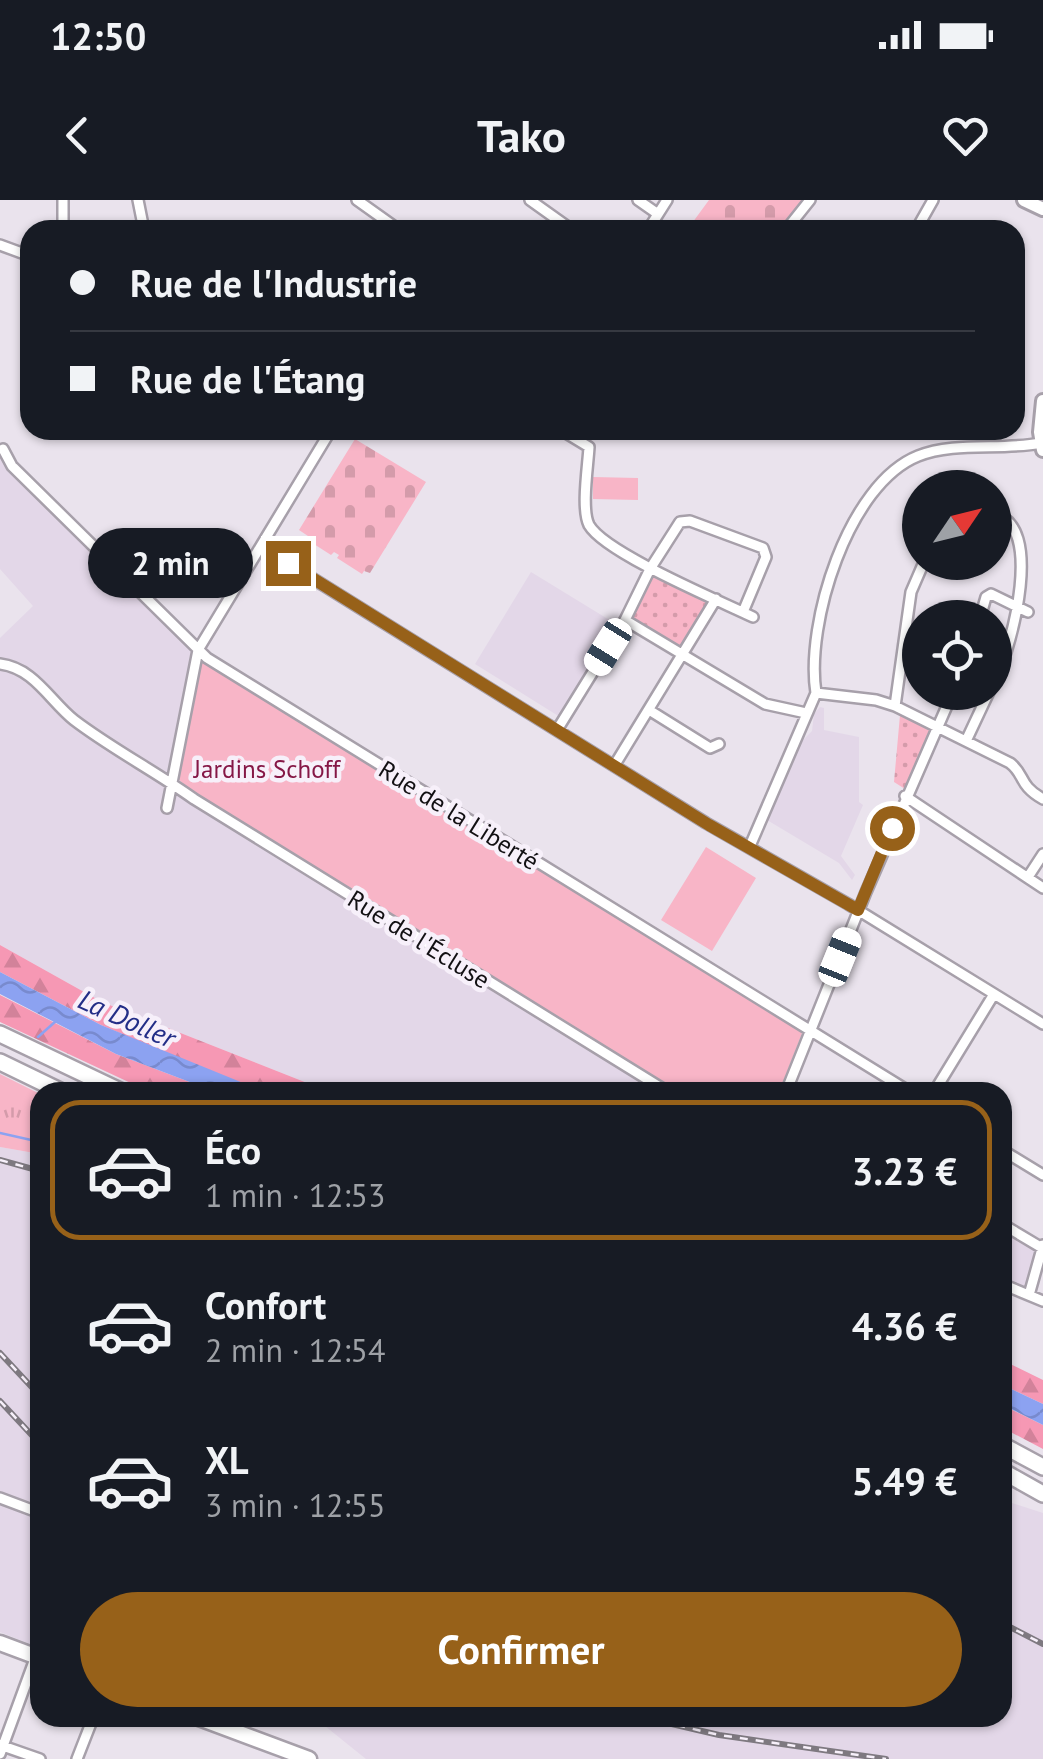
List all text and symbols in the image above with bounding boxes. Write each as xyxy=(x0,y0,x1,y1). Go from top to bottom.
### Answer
text: 12:50 xyxy=(50,11,146,60)
text: Tako xyxy=(477,106,566,164)
icon: back xyxy=(50,108,105,163)
icon: heart xyxy=(938,108,993,163)
text: Rue de l'Industrie xyxy=(130,258,417,307)
text: Rue de l'Étang xyxy=(130,354,366,403)
north arrow xyxy=(902,470,1012,580)
map controls xyxy=(902,470,1012,710)
callout: 2 min xyxy=(88,528,253,598)
route end xyxy=(266,541,311,586)
text: 2 min xyxy=(131,542,210,584)
button: locate xyxy=(902,600,1012,710)
car xyxy=(579,614,637,680)
park label: Jardins Schoff xyxy=(193,753,341,785)
street label: Rue de la Liberté xyxy=(373,753,545,877)
route start xyxy=(870,806,915,851)
street label: Rue de l'Écluse xyxy=(342,883,496,995)
car xyxy=(815,924,865,990)
water label: La Doller xyxy=(73,980,183,1057)
icon: car xyxy=(85,1125,175,1215)
text: Éco xyxy=(205,1125,261,1174)
text: 3.23 € xyxy=(852,1146,957,1195)
text: 1 min · 12:53 xyxy=(205,1174,385,1216)
icon: car xyxy=(85,1280,175,1370)
text: Confort xyxy=(205,1280,326,1329)
text: 4.36 € xyxy=(852,1301,957,1350)
text: 2 min · 12:54 xyxy=(205,1329,385,1371)
icon: car xyxy=(85,1435,175,1525)
text: XL xyxy=(205,1435,249,1484)
text: 5.49 € xyxy=(852,1456,957,1505)
text: 3 min · 12:55 xyxy=(205,1484,385,1526)
button: Confirmer xyxy=(80,1592,962,1707)

